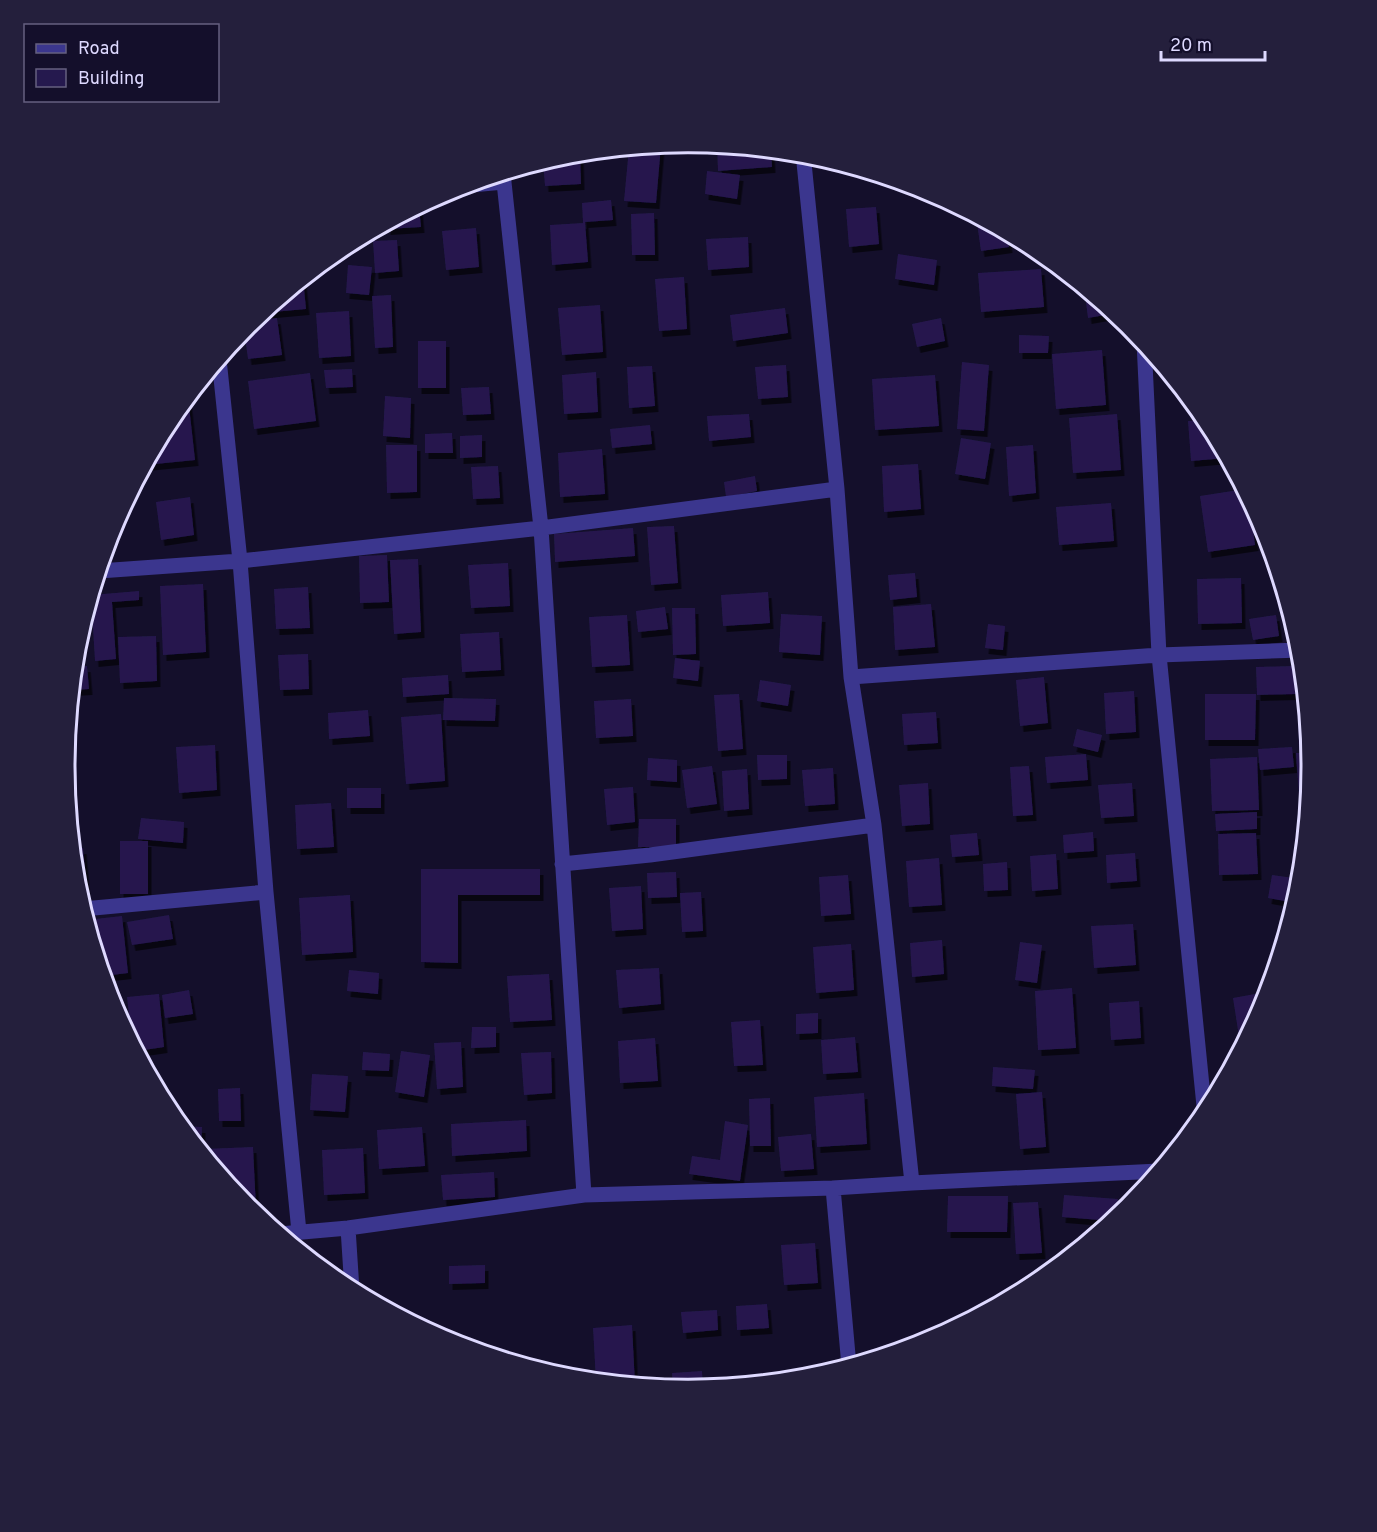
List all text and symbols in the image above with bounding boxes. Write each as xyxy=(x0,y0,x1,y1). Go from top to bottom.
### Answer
legend xyxy=(24,24,219,102)
scale bar xyxy=(1161,24,1264,62)
text: 20 m xyxy=(1170,35,1212,58)
text: Road xyxy=(78,38,120,61)
text: Building xyxy=(78,68,144,91)

